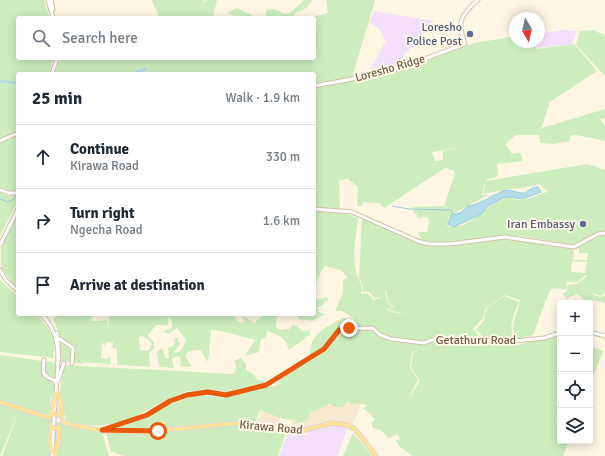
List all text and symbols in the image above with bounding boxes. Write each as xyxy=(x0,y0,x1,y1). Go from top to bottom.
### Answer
north arrow xyxy=(509,12,545,48)
search box xyxy=(16,16,316,60)
place label: Loresho Police Post xyxy=(406,20,462,49)
icon: search xyxy=(30,27,52,49)
text: Search here xyxy=(62,29,138,47)
marker: Loresho Police Post xyxy=(465,29,475,39)
street label: Loresho Ridge xyxy=(353,51,427,86)
text: 25 min xyxy=(32,88,82,109)
text: Walk · 1.9 km xyxy=(226,90,300,106)
text: Continue xyxy=(70,140,129,158)
icon: ahead xyxy=(32,146,54,168)
text: 330 m xyxy=(266,149,300,165)
text: Kirawa Road xyxy=(70,158,139,174)
text: Turn right xyxy=(70,204,135,222)
icon: right xyxy=(32,210,54,232)
text: 1.6 km xyxy=(263,213,300,229)
place label: Iran Embassy xyxy=(507,217,575,232)
marker: Iran Embassy xyxy=(578,219,588,229)
text: Ngecha Road xyxy=(70,222,143,238)
icon: arrive xyxy=(32,274,54,296)
text: Arrive at destination xyxy=(70,276,205,294)
map controls xyxy=(557,300,593,444)
button: + xyxy=(557,300,593,336)
route end xyxy=(340,319,358,337)
street label: Getathuru Road xyxy=(436,333,516,348)
button: − xyxy=(557,336,593,372)
button: locate xyxy=(557,372,593,408)
button: layers xyxy=(557,408,593,444)
street label: Kirawa Road xyxy=(239,417,303,438)
route start xyxy=(149,422,167,440)

